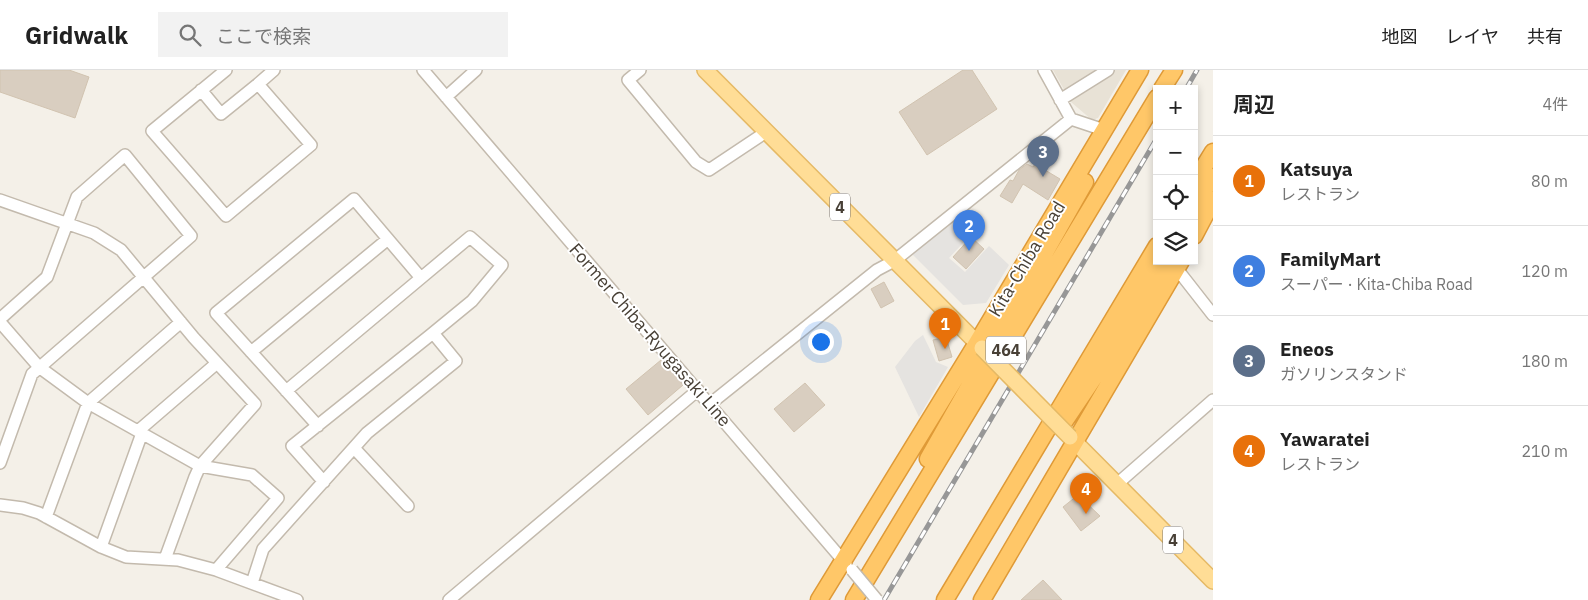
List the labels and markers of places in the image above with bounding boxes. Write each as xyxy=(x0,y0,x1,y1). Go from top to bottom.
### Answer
pin: 3 xyxy=(1027,136,1059,177)
pin: 2 xyxy=(953,210,985,251)
pin: 1 xyxy=(929,308,961,349)
pin: 4 xyxy=(1070,473,1102,514)

